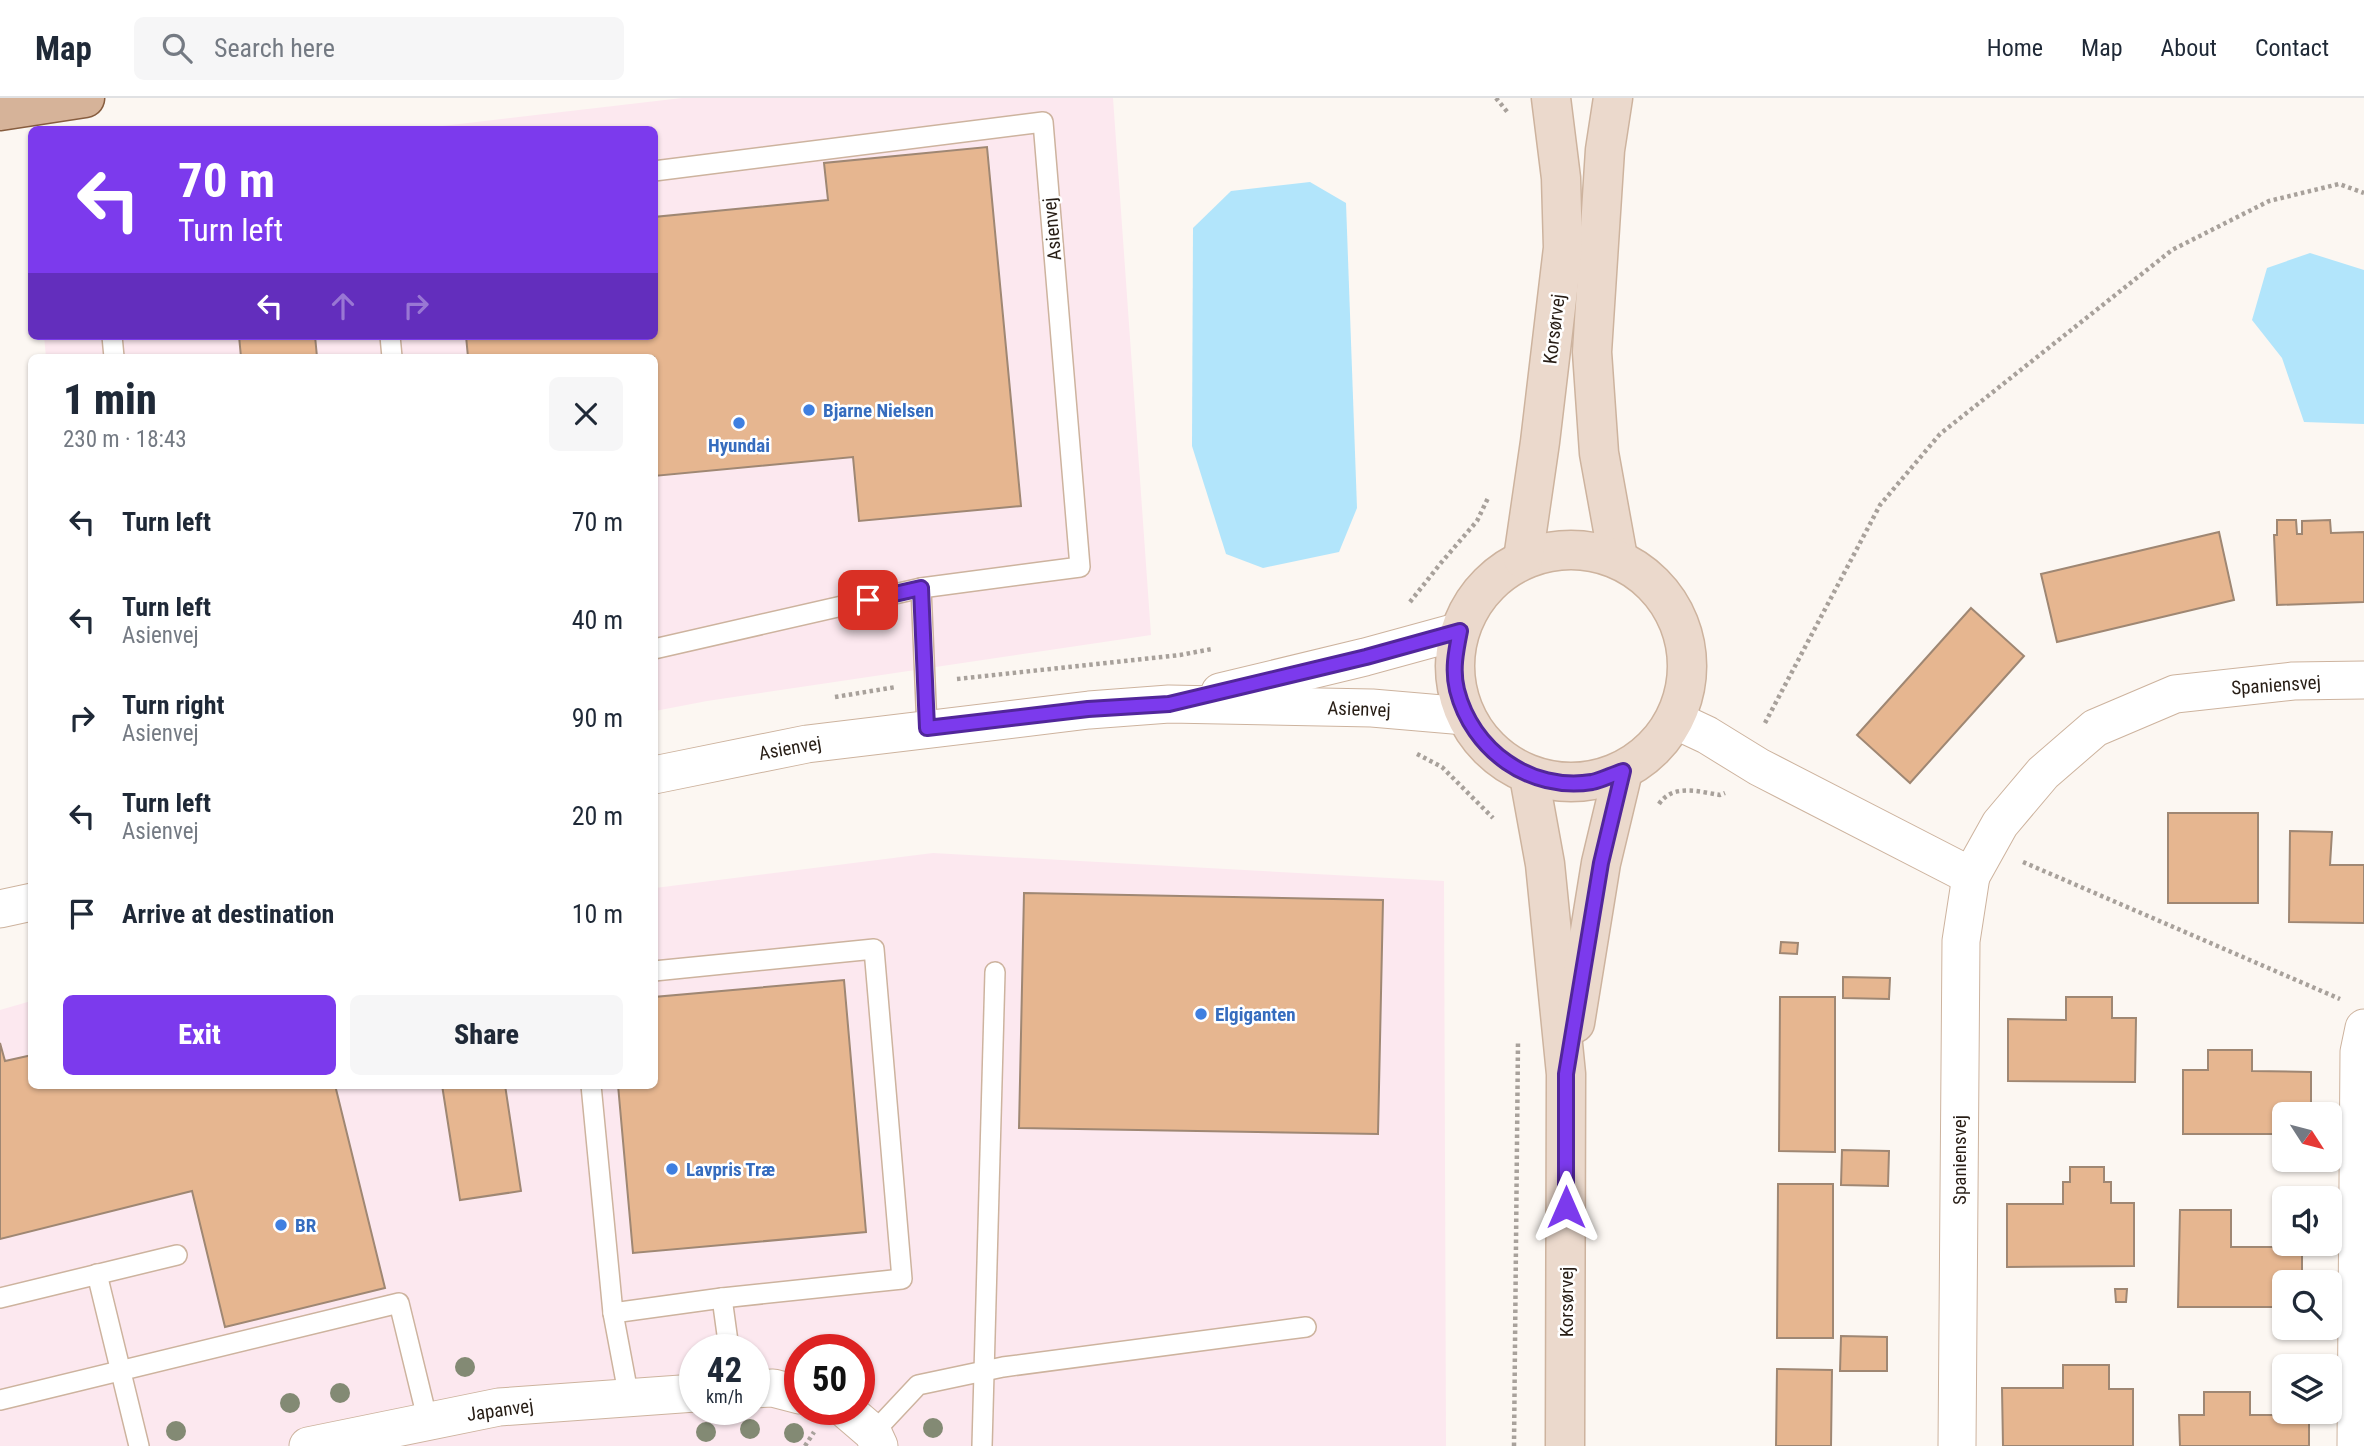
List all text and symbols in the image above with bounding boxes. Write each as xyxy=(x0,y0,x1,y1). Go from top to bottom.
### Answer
search box xyxy=(134,17,624,80)
text: Map xyxy=(35,29,92,68)
icon: search xyxy=(158,29,196,67)
text: Search here xyxy=(214,33,335,63)
text: Home xyxy=(1987,34,2043,62)
text: Map xyxy=(2081,34,2123,62)
text: About xyxy=(2161,34,2217,62)
text: Contact xyxy=(2255,34,2329,62)
text: 70 m xyxy=(178,152,275,209)
icon: left xyxy=(63,154,154,245)
street label: Asienvej xyxy=(1038,196,1066,262)
text: Turn left xyxy=(178,211,283,249)
icon: left xyxy=(251,287,289,325)
icon: ahead xyxy=(324,287,362,325)
icon: right xyxy=(397,287,435,325)
street label: Korsørvej xyxy=(1538,293,1570,365)
text: 1 min xyxy=(63,375,157,424)
button: close xyxy=(549,377,623,451)
place label: Bjarne Nielsen xyxy=(823,399,934,422)
marker: Bjarne Nielsen xyxy=(801,402,817,418)
marker: Hyundai xyxy=(731,415,747,431)
text: 230 m · 18:43 xyxy=(63,426,187,453)
place label: Hyundai xyxy=(708,434,770,457)
icon: left xyxy=(63,503,101,541)
text: Turn left xyxy=(122,507,211,537)
text: 70 m xyxy=(572,507,623,537)
pin xyxy=(838,570,898,630)
icon: arrive xyxy=(849,581,887,619)
text: Turn left xyxy=(122,592,211,622)
icon: left xyxy=(63,601,101,639)
text: 40 m xyxy=(572,605,623,635)
text: Asienvej xyxy=(122,622,199,649)
street label: Spaniensvej xyxy=(2230,670,2322,700)
text: Turn right xyxy=(122,690,224,720)
street label: Asienvej xyxy=(1327,696,1391,722)
icon: right xyxy=(63,699,101,737)
text: 90 m xyxy=(572,703,623,733)
text: Asienvej xyxy=(122,720,199,747)
street label: Asienvej xyxy=(757,731,823,765)
text: Turn left xyxy=(122,788,211,818)
icon: left xyxy=(63,797,101,835)
text: 20 m xyxy=(572,801,623,831)
text: Asienvej xyxy=(122,818,199,845)
icon: arrive xyxy=(63,895,101,933)
text: Arrive at destination xyxy=(122,899,334,929)
text: 10 m xyxy=(572,899,623,929)
button: Exit xyxy=(63,995,336,1075)
button: Share xyxy=(350,995,623,1075)
place label: Elgiganten xyxy=(1215,1003,1296,1026)
marker: Elgiganten xyxy=(1193,1006,1209,1022)
north arrow xyxy=(2272,1102,2342,1172)
map controls xyxy=(2272,1102,2342,1424)
street label: Spaniensvej xyxy=(1948,1115,1971,1205)
place label: Lavpris Træ xyxy=(686,1158,775,1181)
marker: Lavpris Træ xyxy=(664,1161,680,1177)
position arrow xyxy=(1529,1170,1603,1244)
button: sound xyxy=(2272,1186,2342,1256)
place label: BR xyxy=(295,1214,317,1237)
marker: BR xyxy=(273,1217,289,1233)
street label: Korsørvej xyxy=(1555,1267,1578,1337)
button: search xyxy=(2272,1270,2342,1340)
speed limit sign: 50 xyxy=(784,1334,875,1425)
text: 42 xyxy=(707,1350,742,1391)
button: layers xyxy=(2272,1354,2342,1424)
text: km/h xyxy=(706,1386,743,1407)
street label: Japanvej xyxy=(465,1394,535,1426)

